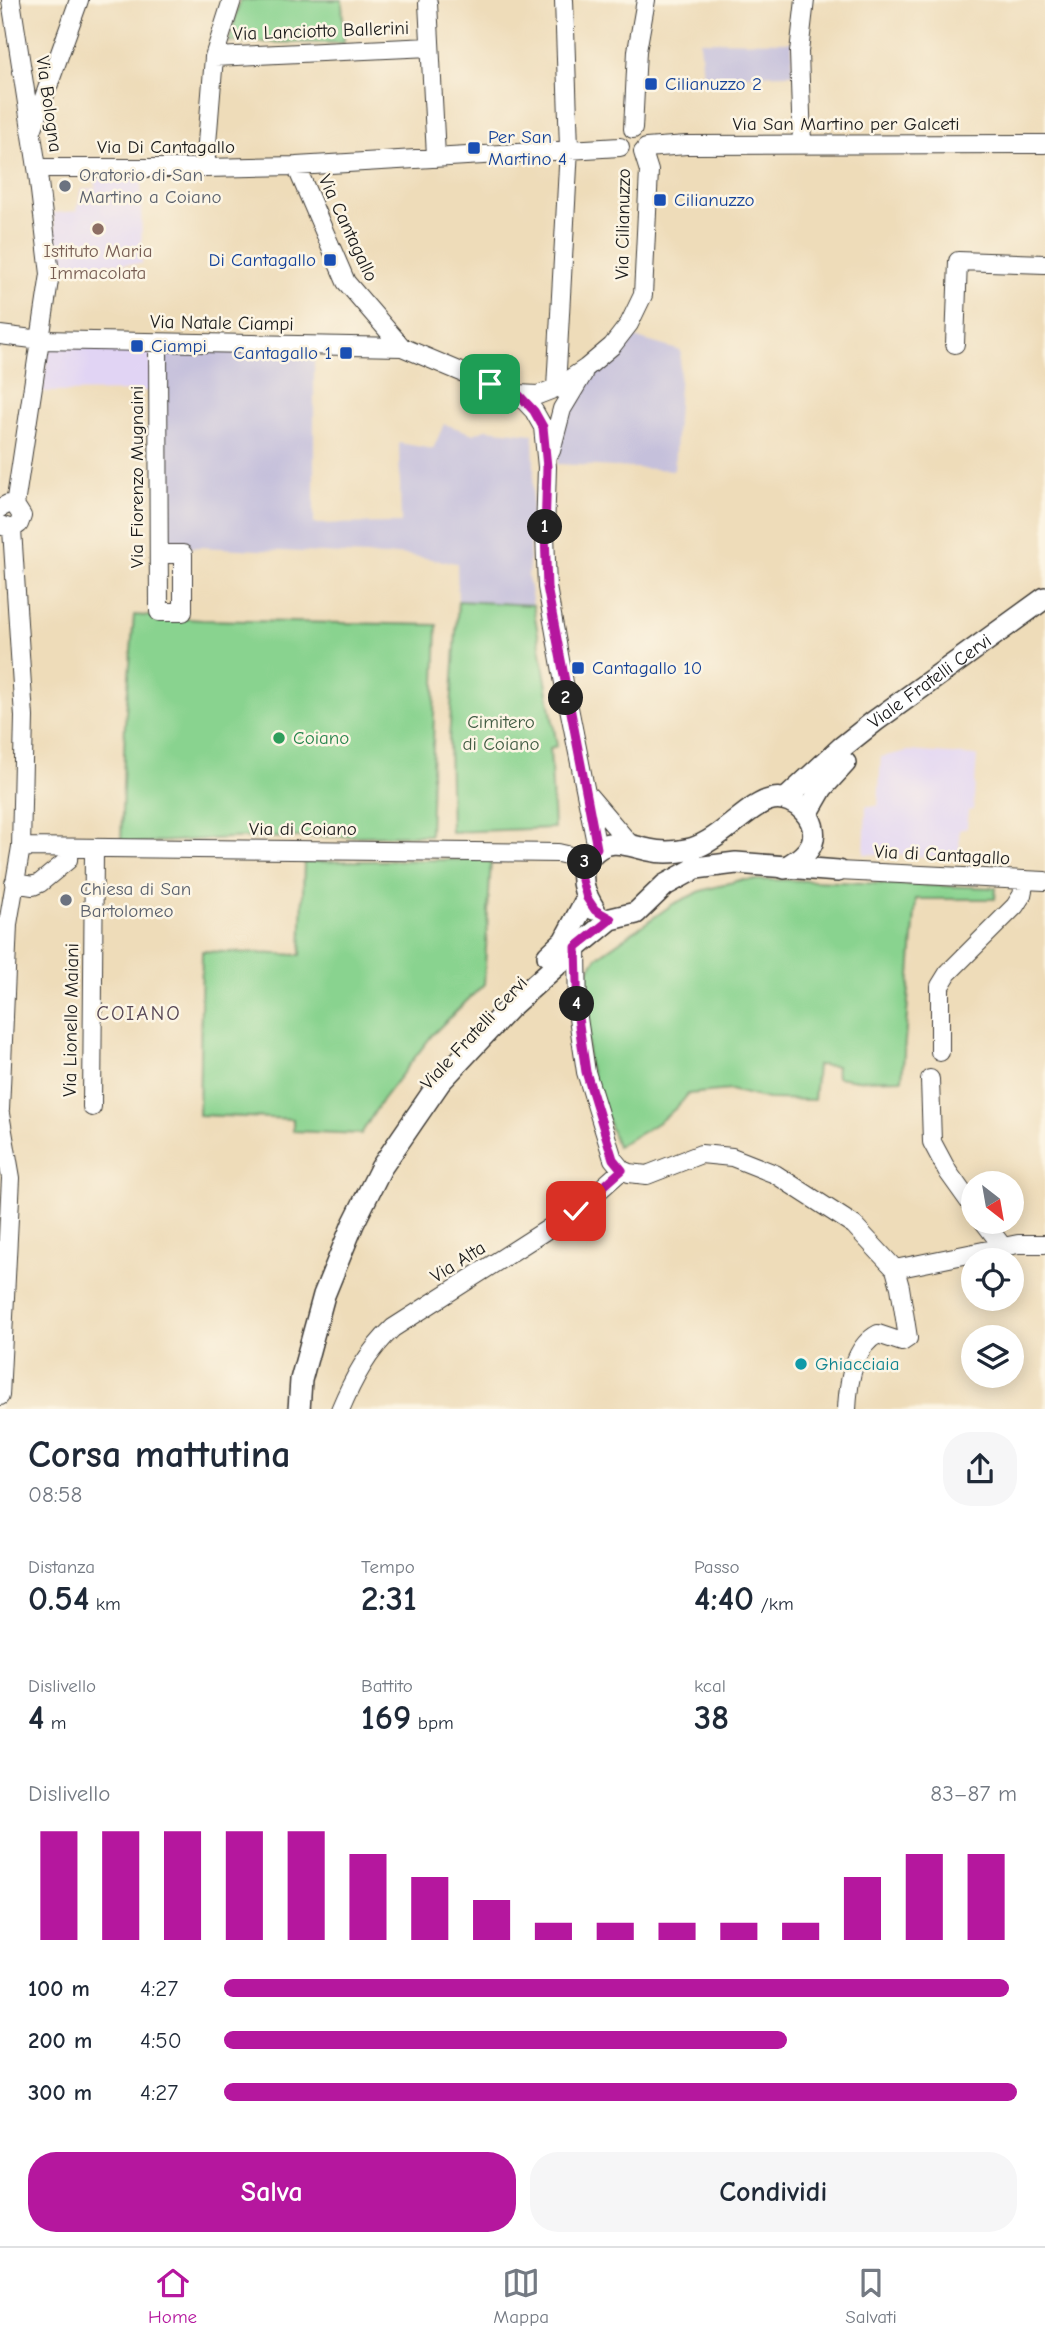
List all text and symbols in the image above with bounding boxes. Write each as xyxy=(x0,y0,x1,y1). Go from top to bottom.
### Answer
street label: Via Lanciotto Ballerini xyxy=(233,17,409,45)
street label: Via Bologna xyxy=(31,54,67,154)
place label: Cilianuzzo 2 xyxy=(665,73,762,95)
marker: Cilianuzzo 2 xyxy=(643,76,659,92)
street label: Via San Martino per Galceti xyxy=(732,113,960,135)
place label: Per San Martino 4 xyxy=(488,126,567,170)
street label: Via Di Cantagallo xyxy=(97,136,235,158)
marker: Per San Martino 4 xyxy=(466,140,482,156)
place label: Oratorio di San Martino a Coiano xyxy=(79,164,221,208)
street label: Via Cilianuzzo xyxy=(611,168,635,280)
street label: Via Cantagallo xyxy=(314,171,382,285)
marker: Oratorio di San Martino a Coiano xyxy=(57,178,73,194)
place label: Cilianuzzo xyxy=(674,189,755,211)
marker: Cilianuzzo xyxy=(652,192,668,208)
marker: Istituto Maria Immacolata xyxy=(90,221,106,237)
place label: Istituto Maria Immacolata xyxy=(44,240,152,284)
place label: Di Cantagallo xyxy=(208,249,316,271)
marker: Di Cantagallo xyxy=(322,252,338,268)
street label: Via Natale Ciampi xyxy=(150,311,294,335)
place label: Ciampi xyxy=(151,335,207,357)
marker: Ciampi xyxy=(129,338,145,354)
place label: Cantagallo 1 xyxy=(233,342,332,364)
marker: Cantagallo 1 xyxy=(338,345,354,361)
pin xyxy=(460,354,520,414)
icon: arrive xyxy=(471,365,509,403)
street label: Via Fiorenzo Mugnaini xyxy=(126,386,148,568)
pin: 1 xyxy=(528,510,562,544)
text: 1 xyxy=(541,515,548,537)
street label: Viale Fratelli Cervi xyxy=(864,629,996,733)
place label: Cantagallo 10 xyxy=(592,657,702,679)
marker: Cantagallo 10 xyxy=(570,660,586,676)
pin: 2 xyxy=(548,680,584,716)
text: 2 xyxy=(561,686,570,708)
park label: Cimitero di Coiano xyxy=(462,711,540,755)
place label: Coiano xyxy=(293,727,349,749)
marker: Coiano xyxy=(271,730,287,746)
street label: Via di Coiano xyxy=(249,818,357,840)
street label: Via di Cantagallo xyxy=(873,840,1011,870)
pin: 3 xyxy=(568,844,602,880)
text: 3 xyxy=(580,850,589,872)
place label: Chiesa di San Bartolomeo xyxy=(80,878,191,922)
marker: Chiesa di San Bartolomeo xyxy=(58,892,74,908)
street label: Via Lionello Maiani xyxy=(59,943,83,1097)
street label: Viale Fratelli Cervi xyxy=(416,972,532,1094)
pin: 4 xyxy=(560,986,594,1021)
text: 4 xyxy=(572,992,581,1014)
district label: COIANO xyxy=(96,1001,182,1025)
north arrow xyxy=(961,1171,1024,1234)
map controls xyxy=(961,1171,1024,1388)
pin xyxy=(546,1181,606,1241)
icon: check xyxy=(557,1192,595,1230)
street label: Via Alta xyxy=(426,1237,490,1287)
button: locate xyxy=(961,1248,1024,1311)
button: layers xyxy=(961,1325,1024,1388)
place label: Ghiacciaia xyxy=(815,1353,899,1375)
marker: Ghiacciaia xyxy=(793,1356,809,1372)
button: share xyxy=(943,1432,1017,1506)
text: Corsa mattutina xyxy=(28,1433,291,1477)
text: 08:58 xyxy=(28,1481,82,1508)
text: Distanza xyxy=(28,1556,95,1578)
text: Tempo xyxy=(361,1556,415,1578)
text: Passo xyxy=(694,1556,739,1578)
text: 0.54 xyxy=(28,1578,89,1619)
text: 2:31 xyxy=(361,1578,417,1619)
text: 4:40 xyxy=(694,1578,754,1619)
text: km xyxy=(89,1593,121,1615)
text: /km xyxy=(754,1593,794,1615)
text: Dislivello xyxy=(28,1675,96,1697)
text: Battito xyxy=(361,1675,413,1697)
text: kcal xyxy=(694,1675,726,1697)
text: 4 xyxy=(28,1697,44,1738)
text: 169 xyxy=(361,1697,411,1738)
text: 38 xyxy=(694,1697,729,1738)
text: m xyxy=(44,1712,66,1734)
text: bpm xyxy=(411,1712,454,1734)
text: Dislivello xyxy=(28,1780,110,1807)
text: 83–87 m xyxy=(930,1780,1017,1807)
text: 100 m xyxy=(28,1975,90,2002)
text: 4:27 xyxy=(140,1975,178,2002)
text: 200 m xyxy=(28,2027,92,2054)
text: 4:50 xyxy=(140,2027,182,2054)
text: 300 m xyxy=(28,2079,92,2106)
text: 4:27 xyxy=(140,2079,178,2106)
button: Salva xyxy=(28,2152,516,2232)
button: Condividi xyxy=(530,2152,1017,2232)
tab: Home xyxy=(148,2264,197,2328)
tab: Mappa xyxy=(493,2264,549,2328)
tab: Salvati xyxy=(845,2264,897,2328)

